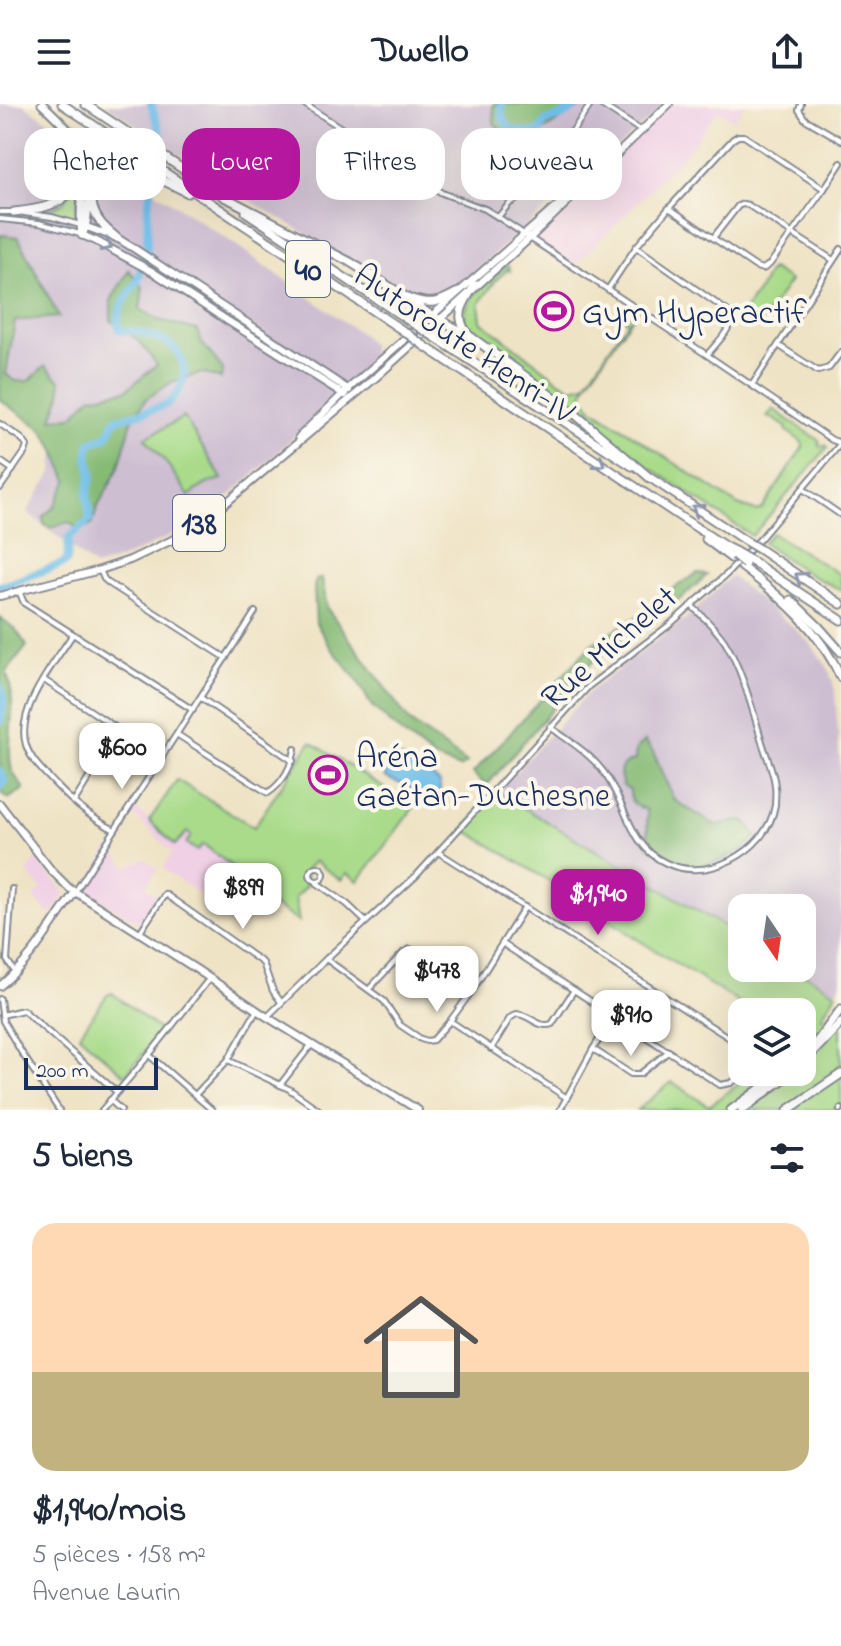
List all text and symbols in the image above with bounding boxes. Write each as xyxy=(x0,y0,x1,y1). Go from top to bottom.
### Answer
text: Dwello xyxy=(372,26,469,79)
icon: menu xyxy=(32,30,76,74)
icon: share xyxy=(765,30,809,74)
chip: Acheter xyxy=(24,128,166,200)
chip: Louer xyxy=(182,128,300,200)
chip: Filtres xyxy=(316,128,445,200)
chip: Nouveau xyxy=(461,128,622,200)
one-way arrow xyxy=(98,237,113,252)
road number: 40 xyxy=(286,241,330,297)
street label: Autoroute Henri-IV xyxy=(342,253,584,439)
sports icon: Gym Hyperactif xyxy=(533,290,575,332)
place label: Gym Hyperactif xyxy=(582,290,807,340)
one-way arrow xyxy=(591,453,605,468)
road number: 138 xyxy=(173,495,225,551)
one-way arrow xyxy=(691,504,706,519)
one-way arrow xyxy=(794,572,809,587)
street label: Rue Michelet xyxy=(531,575,690,723)
pin: $600 xyxy=(75,723,169,791)
text: $600 xyxy=(97,730,147,768)
place label: Aréna Gaétan-Duchesne xyxy=(356,734,611,823)
sports icon: Aréna Gaétan-Duchesne xyxy=(307,754,349,796)
pin: $899 xyxy=(196,863,290,931)
pin: $1,940 xyxy=(533,869,663,937)
text: $899 xyxy=(222,870,264,908)
text: $1,940 xyxy=(569,876,627,914)
north arrow xyxy=(728,894,816,982)
map controls xyxy=(728,894,816,1086)
pin: $478 xyxy=(390,946,484,1014)
text: $478 xyxy=(414,953,460,991)
pin: $910 xyxy=(584,990,678,1058)
text: $910 xyxy=(609,997,653,1035)
button: layers xyxy=(728,998,816,1086)
scale bar xyxy=(24,1054,158,1090)
text: 200 m xyxy=(36,1056,89,1088)
text: 5 biens xyxy=(32,1133,133,1183)
icon: filters xyxy=(765,1136,809,1180)
icon: home xyxy=(349,1275,493,1419)
text: $1,940/mois xyxy=(32,1487,186,1537)
text: 5 pièces · 158 m² xyxy=(32,1537,206,1575)
text: Avenue Laurin xyxy=(32,1575,180,1613)

